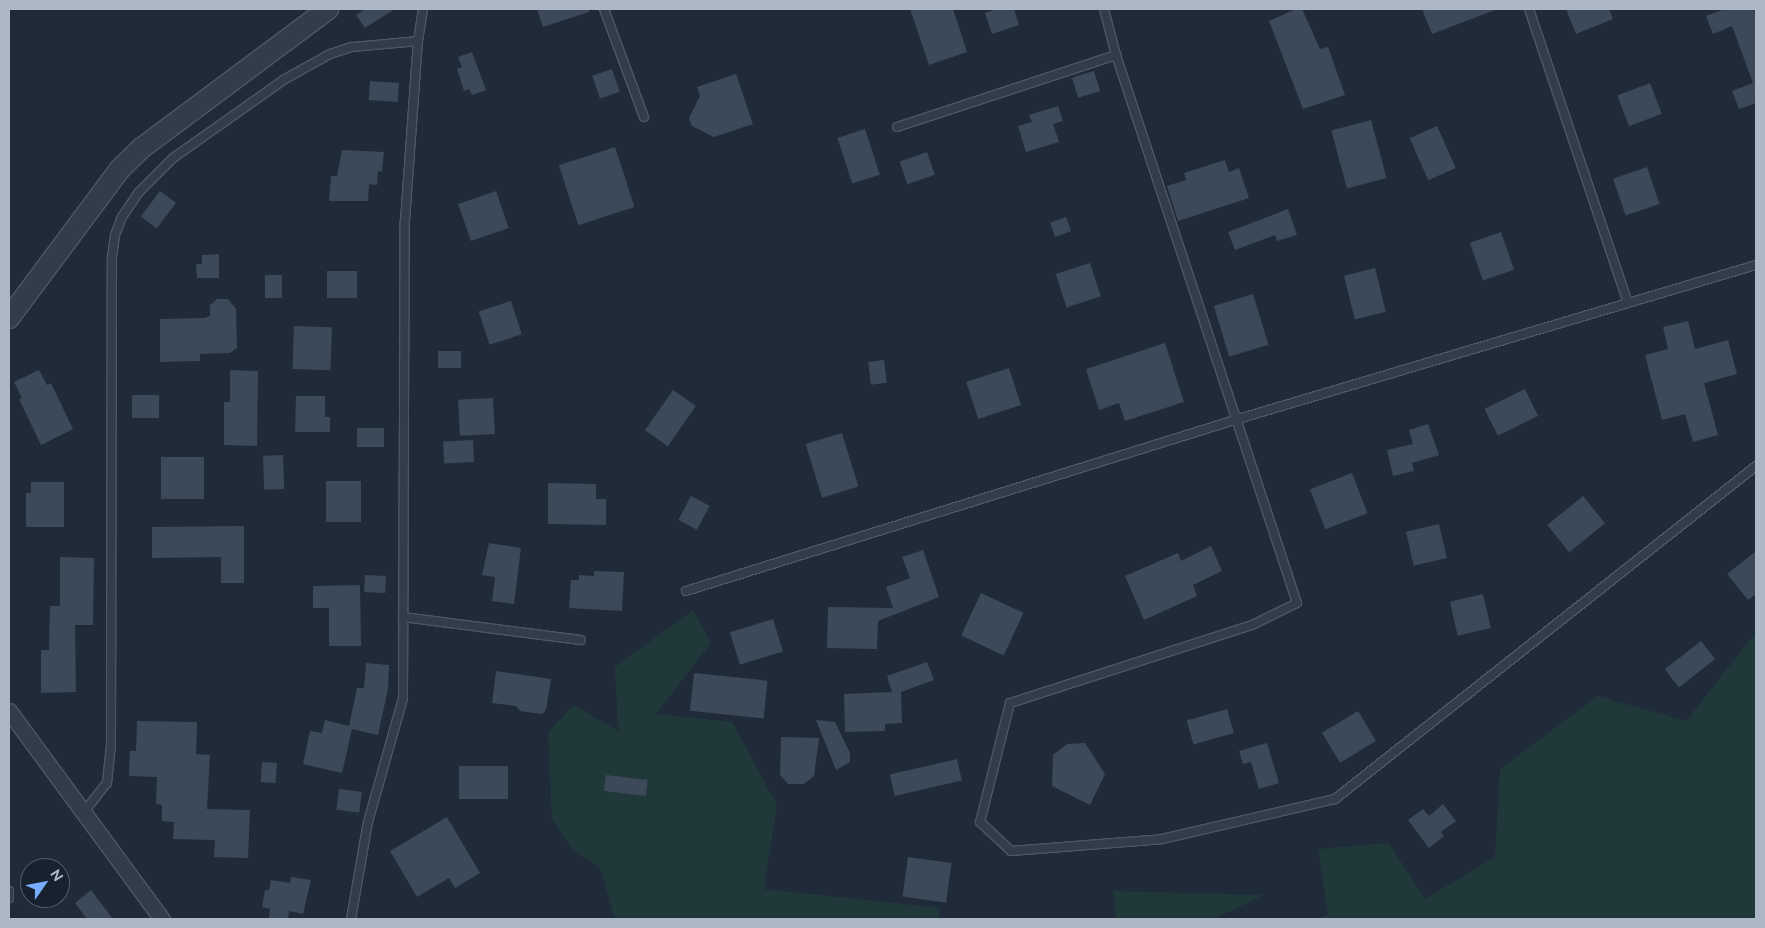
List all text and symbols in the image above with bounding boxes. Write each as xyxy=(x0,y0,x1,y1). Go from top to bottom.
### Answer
north arrow xyxy=(20,858,70,908)
text: N xyxy=(47,867,66,884)

